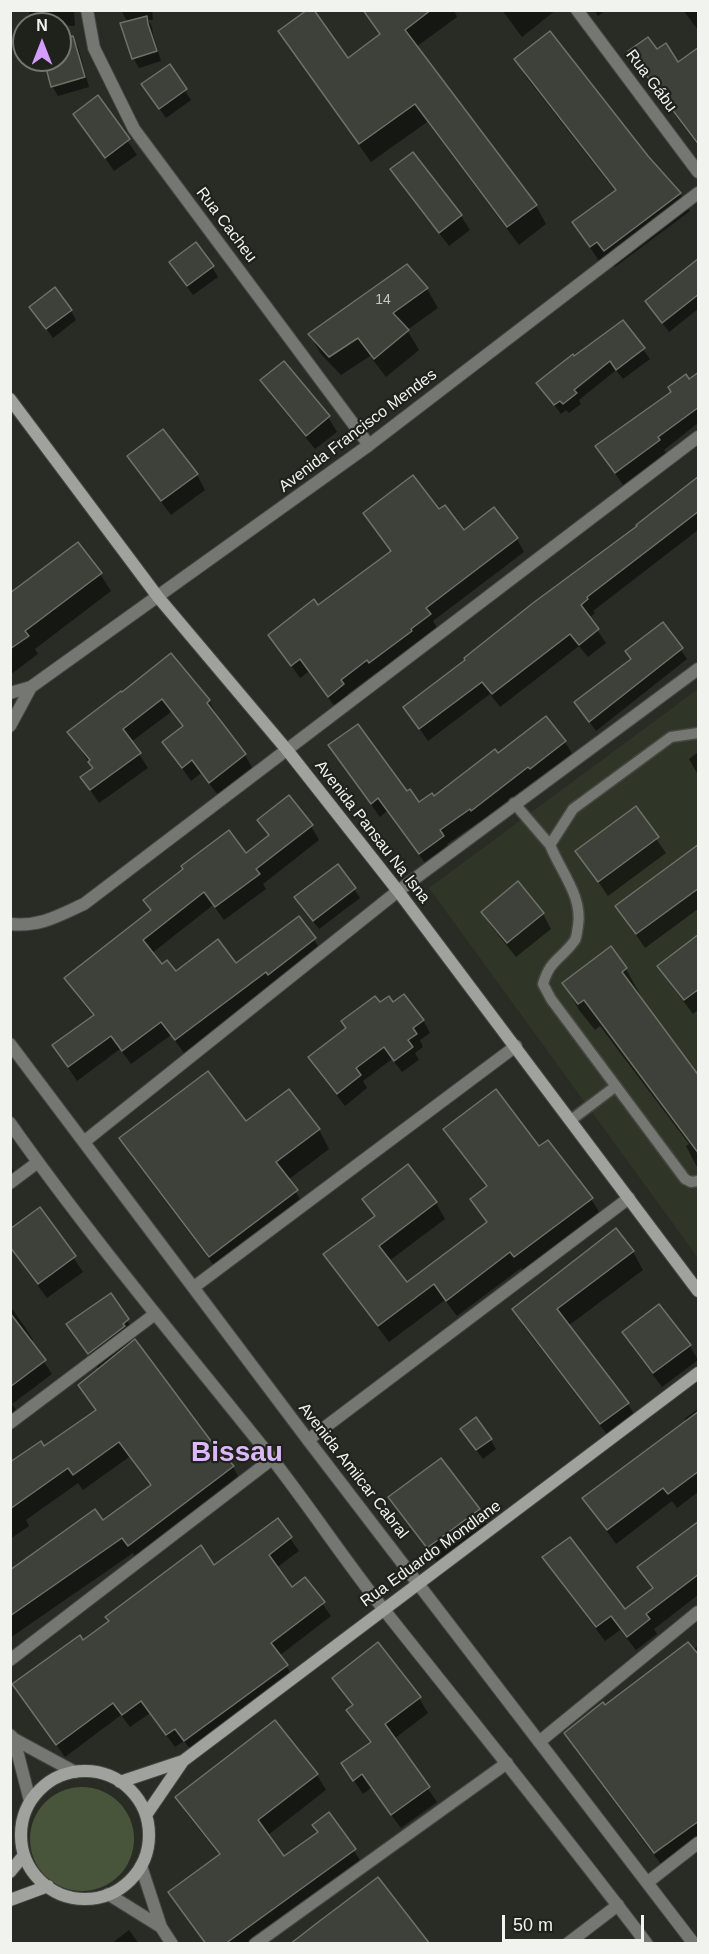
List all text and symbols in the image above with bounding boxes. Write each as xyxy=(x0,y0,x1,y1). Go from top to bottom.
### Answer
north arrow xyxy=(12,12,72,72)
text: N xyxy=(36,17,48,34)
street label: Rua Gábu xyxy=(621,46,681,116)
street label: Rua Cacheu xyxy=(192,184,260,266)
house number: 14 xyxy=(375,292,391,308)
street label: Avenida Francisco Mendes xyxy=(275,365,441,497)
street label: Avenida Pansau Na Isna xyxy=(310,757,434,907)
street label: Avenida Amilcar Cabral xyxy=(294,1399,412,1543)
district label: Bissau xyxy=(191,1436,283,1470)
street label: Rua Eduardo Mondlane xyxy=(357,1497,505,1611)
scale bar xyxy=(505,1903,648,1941)
text: 50 m xyxy=(513,1915,553,1935)

